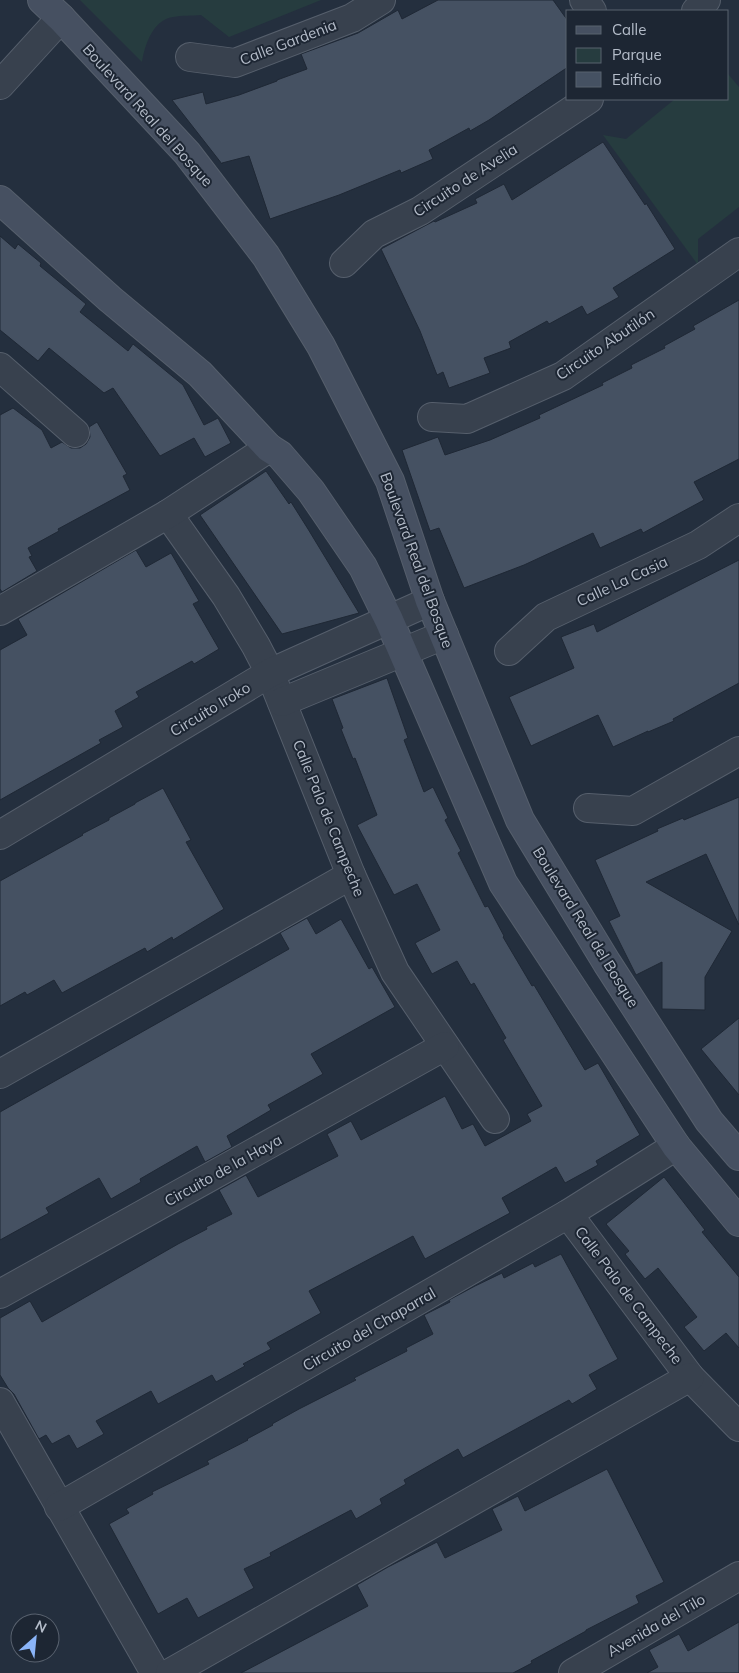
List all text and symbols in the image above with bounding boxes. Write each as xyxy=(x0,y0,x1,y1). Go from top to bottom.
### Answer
legend xyxy=(566,10,729,100)
street label: Calle Gardenia xyxy=(237,15,339,69)
text: Calle xyxy=(612,20,646,39)
street label: Boulevard Real del Bosque xyxy=(79,40,217,190)
text: Parque xyxy=(612,45,662,64)
text: Edificio xyxy=(612,70,662,89)
street label: Circuito de Avelia xyxy=(409,139,521,221)
street label: Circuito Abutilón xyxy=(552,304,658,384)
street label: Boulevard Real del Bosque xyxy=(376,470,458,650)
street label: Calle La Casia xyxy=(573,552,671,610)
street label: Circuito Iroko xyxy=(166,678,254,740)
street label: Calle Palo de Campeche xyxy=(289,737,369,899)
street label: Boulevard Real del Bosque xyxy=(529,843,643,1011)
street label: Circuito de la Haya xyxy=(161,1130,285,1210)
street label: Calle Palo de Campeche xyxy=(571,1222,687,1368)
street label: Circuito del Chaparral xyxy=(299,1283,439,1375)
street label: Avenida del Tilo xyxy=(603,1589,709,1661)
north arrow xyxy=(10,1613,60,1663)
text: N xyxy=(32,1616,50,1637)

